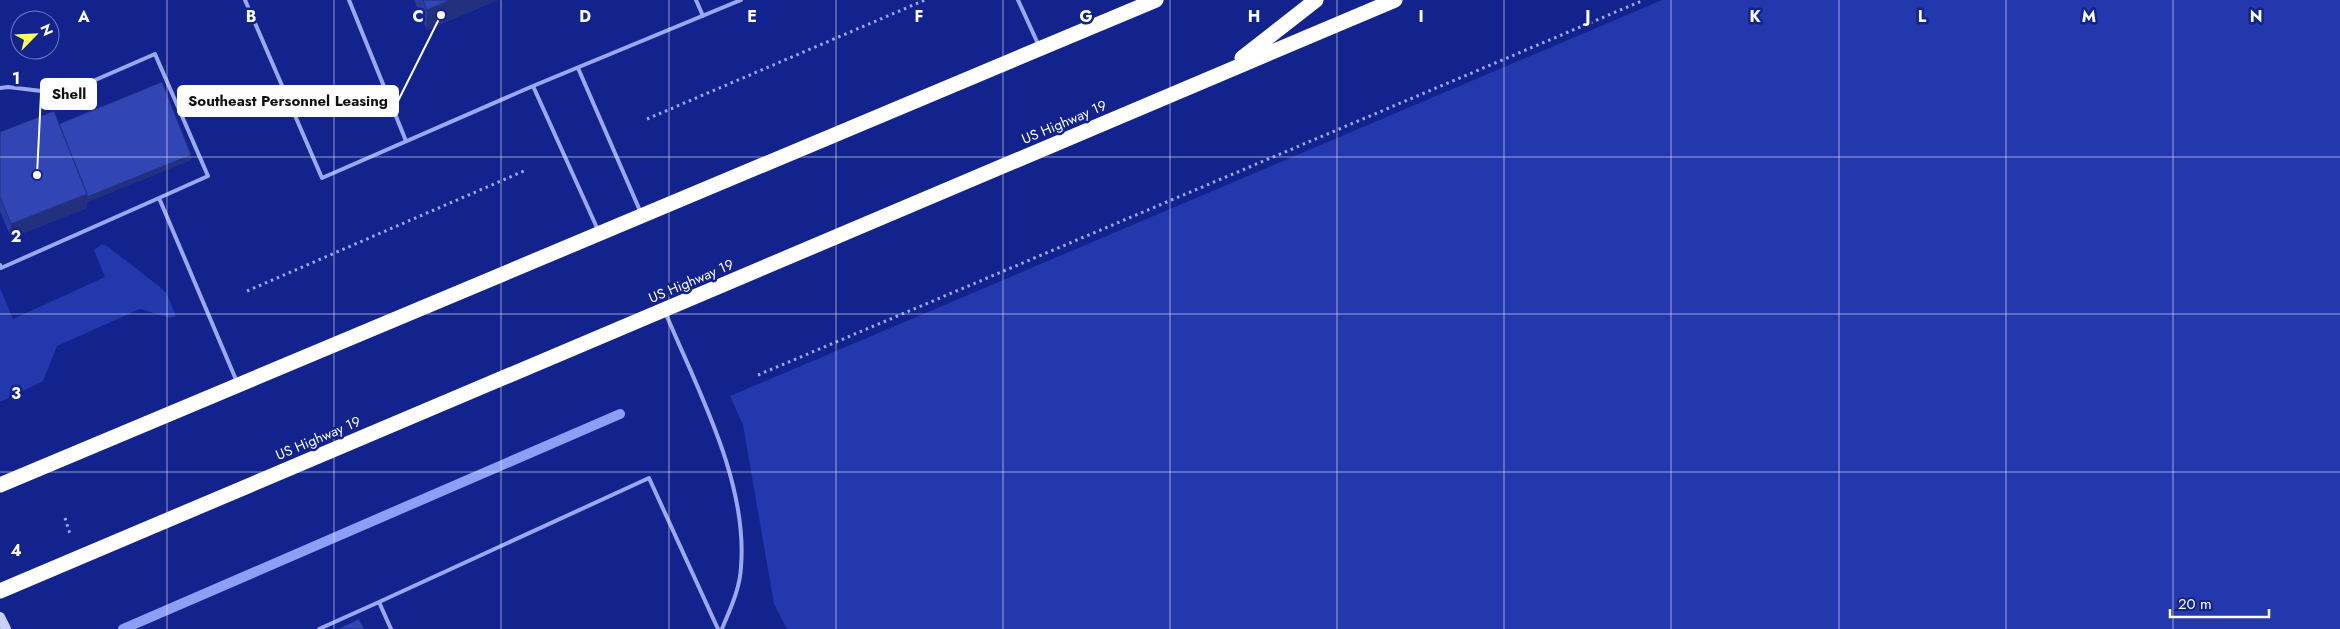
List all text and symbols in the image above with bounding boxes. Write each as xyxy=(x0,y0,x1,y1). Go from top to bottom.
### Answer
text: A xyxy=(77,5,90,28)
text: B xyxy=(246,5,256,28)
text: C xyxy=(412,5,424,28)
text: D xyxy=(579,5,591,28)
text: E xyxy=(747,5,757,28)
text: F xyxy=(915,5,923,28)
text: G xyxy=(1079,5,1093,28)
text: H xyxy=(1248,5,1260,28)
text: I xyxy=(1418,5,1424,28)
text: J xyxy=(1582,5,1591,28)
text: K xyxy=(1749,5,1761,28)
text: L xyxy=(1918,5,1927,28)
text: M xyxy=(2082,5,2096,28)
text: N xyxy=(2250,5,2262,28)
north arrow xyxy=(10,10,60,60)
text: N xyxy=(35,21,58,39)
text: 1 xyxy=(12,67,20,90)
callout: Shell xyxy=(41,79,96,109)
text: Shell xyxy=(52,83,86,105)
callout: Southeast Personnel Leasing xyxy=(178,86,398,116)
text: Southeast Personnel Leasing xyxy=(188,90,388,112)
street label: US Highway 19 xyxy=(1018,95,1110,149)
text: 2 xyxy=(11,225,21,248)
street label: US Highway 19 xyxy=(645,254,737,308)
text: 3 xyxy=(11,382,21,405)
street label: US Highway 19 xyxy=(272,411,364,465)
text: 4 xyxy=(10,539,22,562)
scale bar xyxy=(2170,586,2269,618)
text: 20 m xyxy=(2178,593,2212,615)

